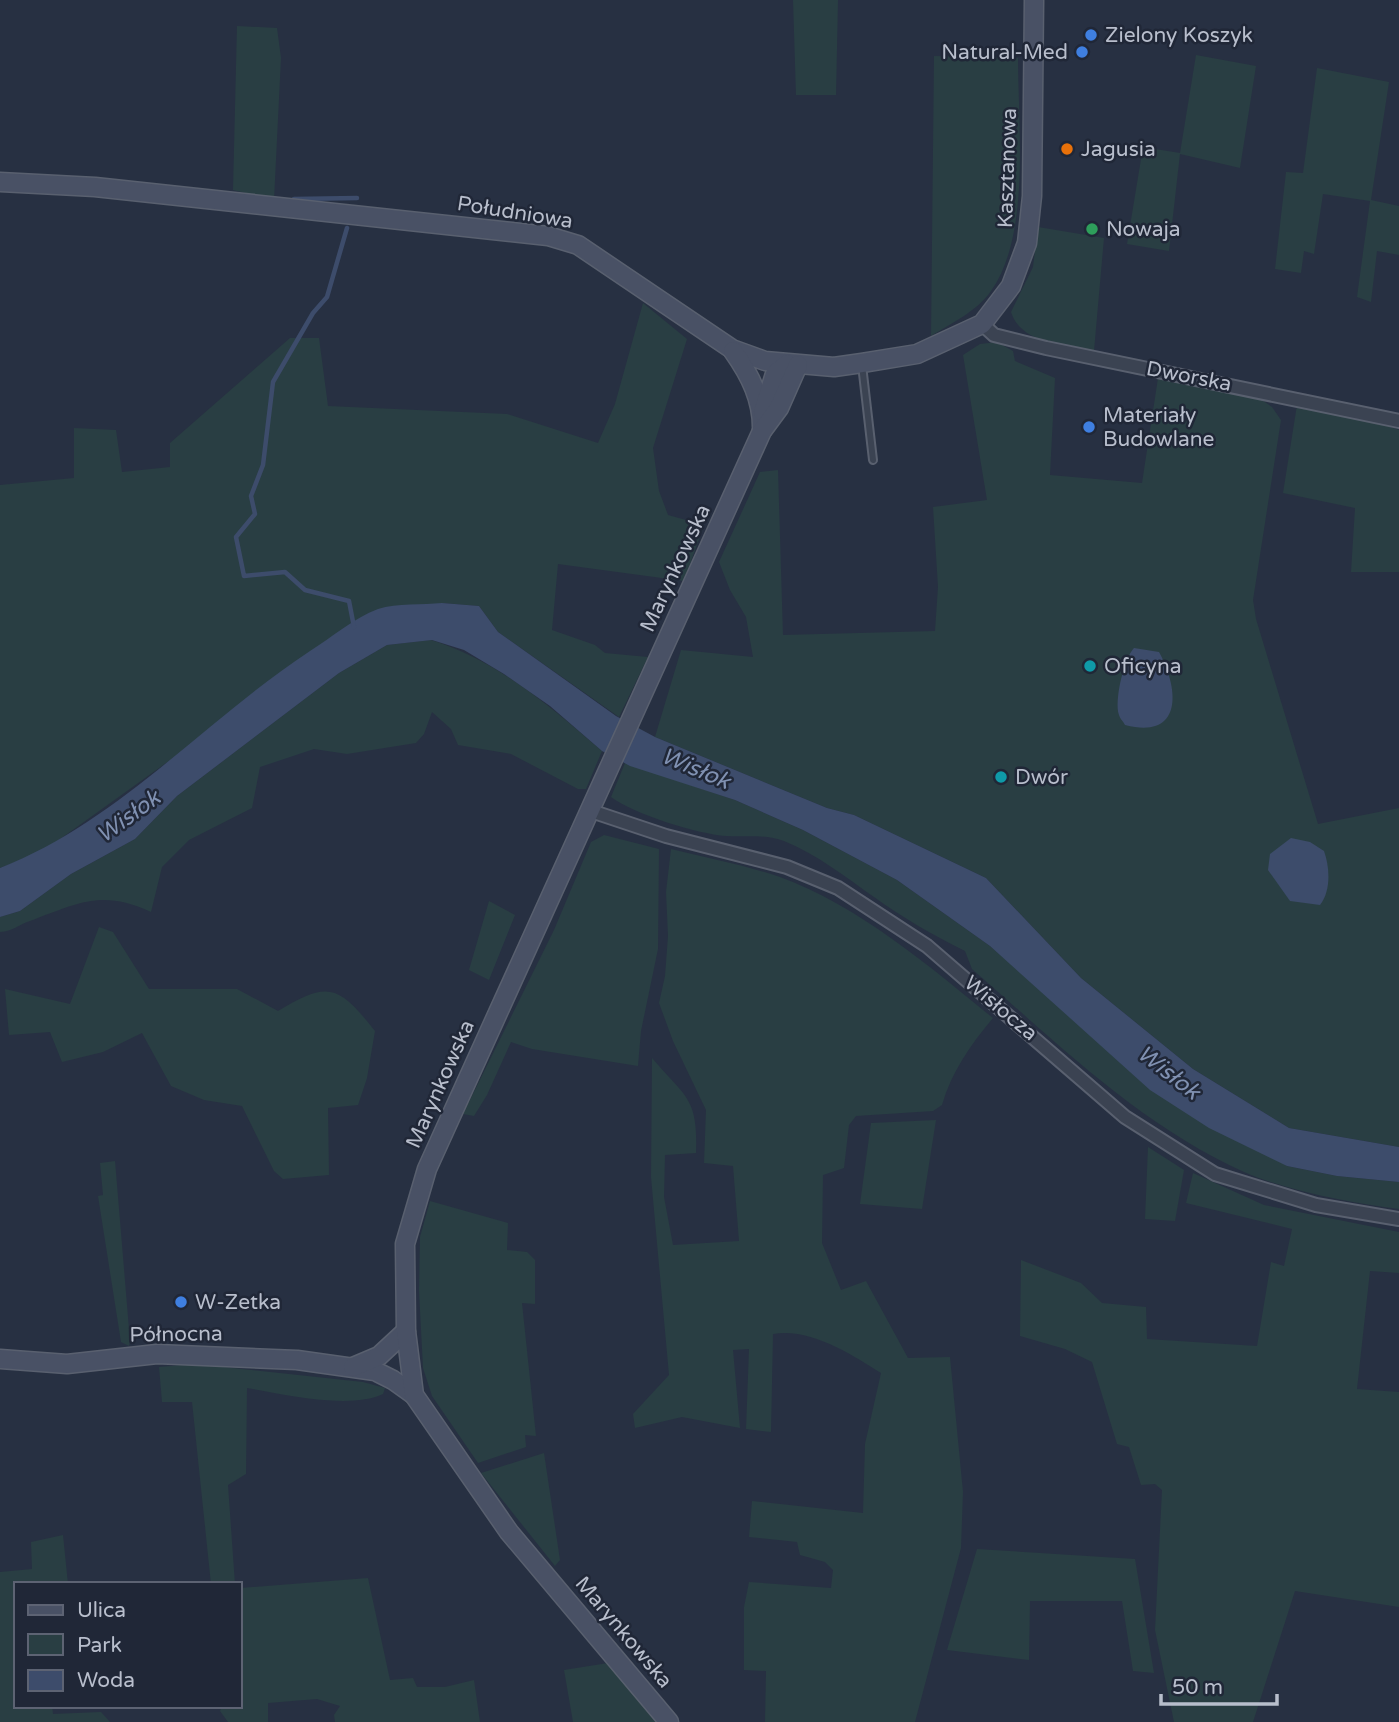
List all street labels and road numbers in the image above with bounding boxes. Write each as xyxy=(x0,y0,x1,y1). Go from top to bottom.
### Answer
street label: Kasztanowa xyxy=(993,108,1022,228)
street label: Południowa xyxy=(455,191,575,234)
street label: Dworska xyxy=(1144,356,1234,397)
street label: Marynkowska xyxy=(635,500,716,636)
street label: Wisłocza xyxy=(959,971,1042,1046)
street label: Marynkowska xyxy=(401,1016,480,1152)
street label: Północna xyxy=(129,1321,223,1348)
street label: Marynkowska xyxy=(570,1571,677,1693)

